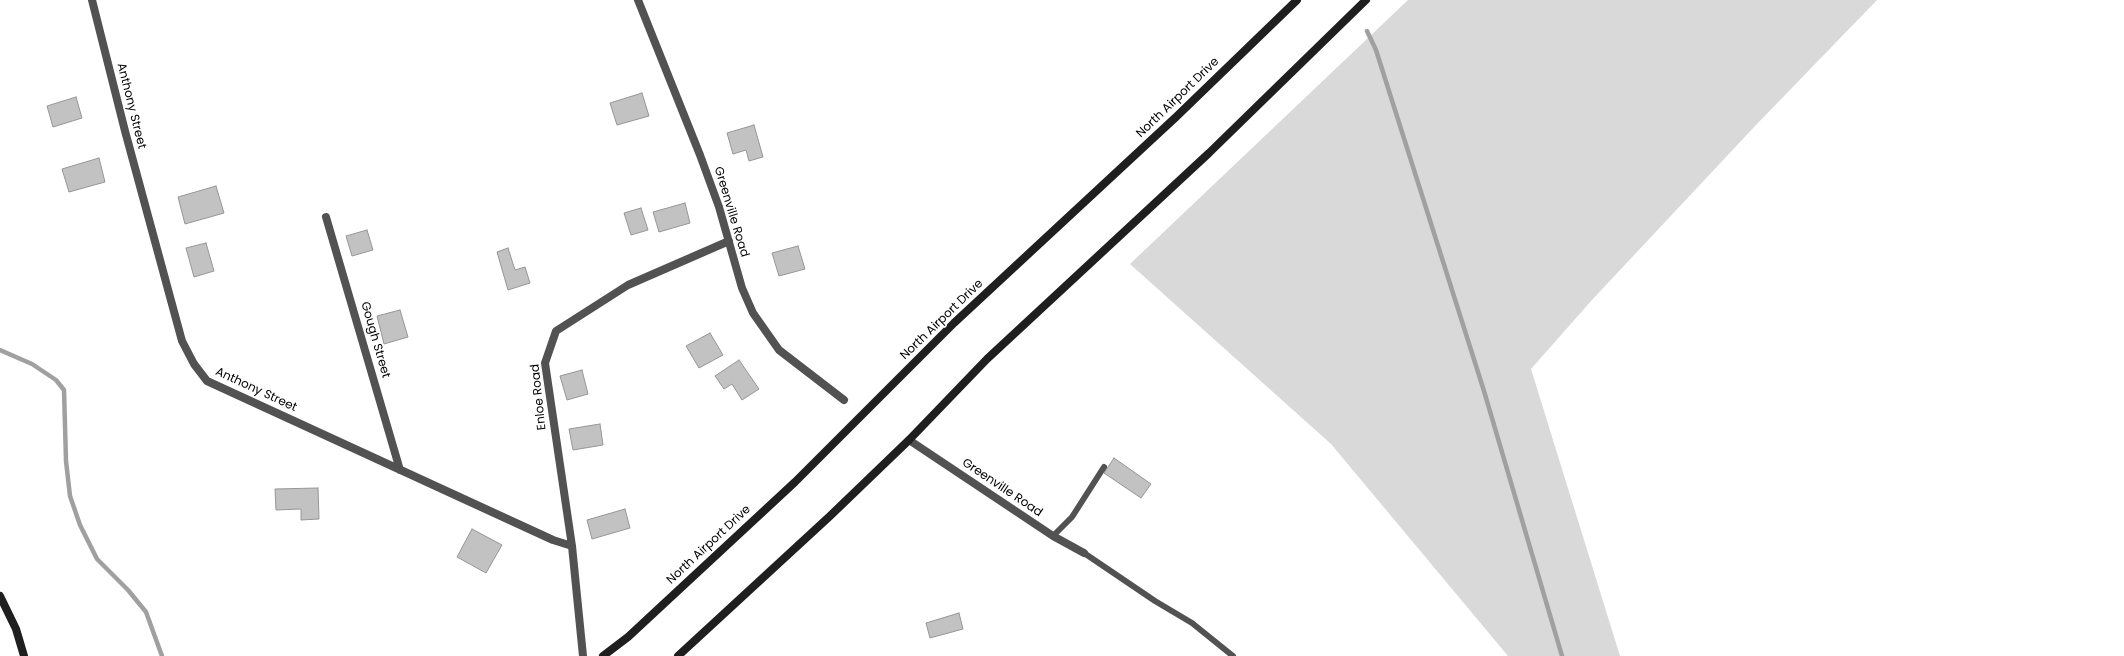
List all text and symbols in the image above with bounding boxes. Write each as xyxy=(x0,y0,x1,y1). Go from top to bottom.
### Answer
street label: North Airport Drive xyxy=(1134,55,1222,141)
street label: Anthony Street xyxy=(113,61,149,151)
street label: Greenville Road xyxy=(710,165,752,259)
street label: North Airport Drive xyxy=(898,277,986,363)
street label: Gough Street xyxy=(357,300,393,380)
street label: Enloe Road xyxy=(528,363,550,431)
street label: Anthony Street xyxy=(213,365,299,415)
street label: Greenville Road xyxy=(959,456,1045,520)
street label: North Airport Drive xyxy=(664,502,754,588)

